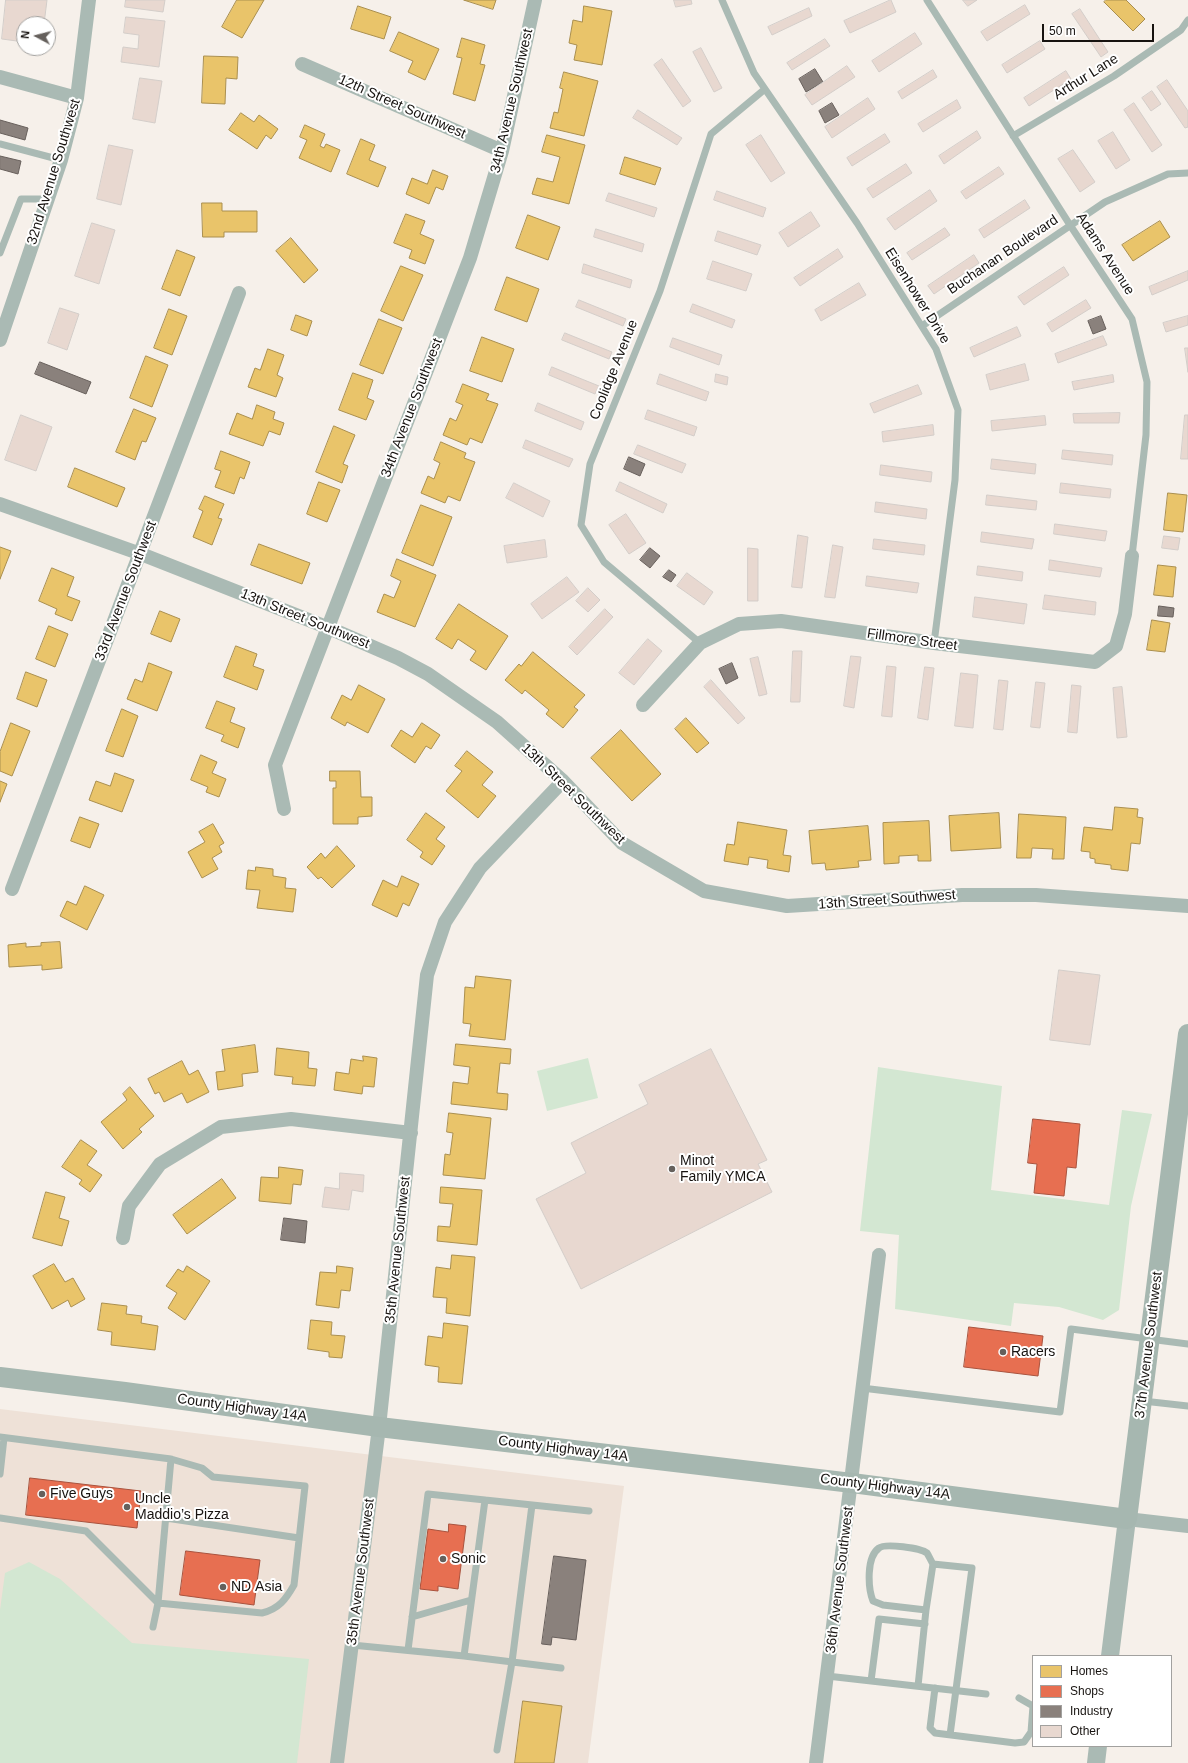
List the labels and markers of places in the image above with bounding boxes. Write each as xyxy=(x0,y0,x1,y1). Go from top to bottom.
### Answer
place label: Minot Family YMCA xyxy=(680,1153,766,1186)
marker: Minot Family YMCA xyxy=(667,1164,677,1174)
place label: Racers xyxy=(1011,1344,1055,1360)
marker: Racers xyxy=(998,1347,1008,1357)
place label: Five Guys xyxy=(50,1486,113,1502)
marker: Five Guys xyxy=(37,1489,47,1499)
place label: Uncle Maddio’s Pizza xyxy=(135,1491,229,1524)
marker: Uncle Maddio’s Pizza xyxy=(122,1502,132,1512)
place label: Sonic xyxy=(451,1551,486,1567)
marker: Sonic xyxy=(438,1554,448,1564)
place label: ND Asia xyxy=(231,1579,282,1595)
marker: ND Asia xyxy=(218,1582,228,1592)

